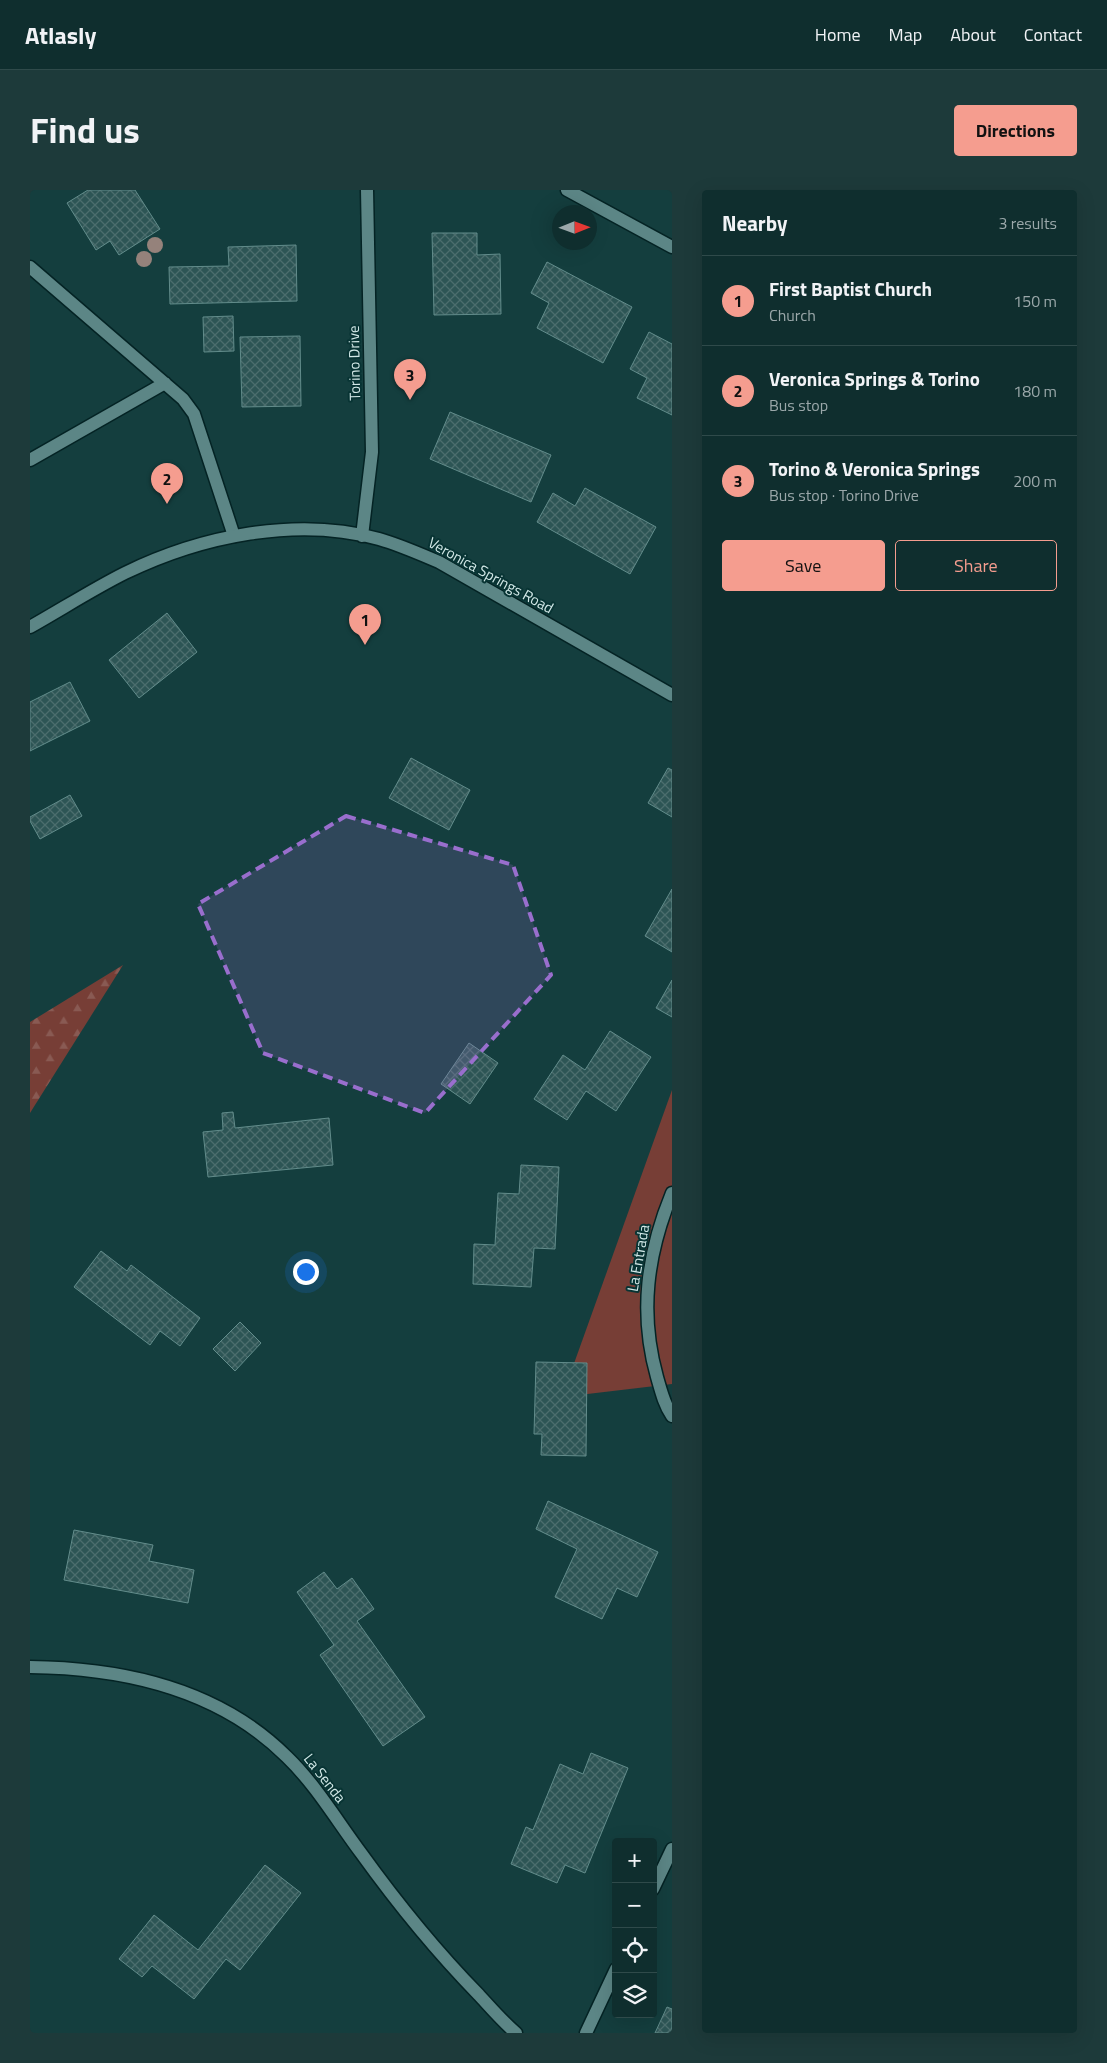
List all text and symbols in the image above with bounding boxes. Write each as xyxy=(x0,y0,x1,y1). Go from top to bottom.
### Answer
text: Atlasly xyxy=(25,17,96,53)
text: Home xyxy=(815,21,861,48)
text: Map xyxy=(889,21,922,48)
text: About xyxy=(950,21,996,48)
text: Contact xyxy=(1024,21,1082,48)
text: Find us xyxy=(30,103,140,157)
button: Directions xyxy=(954,105,1077,156)
north arrow xyxy=(552,205,597,250)
text: Nearby xyxy=(722,207,787,239)
text: 3 results xyxy=(998,211,1057,235)
text: First Baptist Church xyxy=(769,274,932,303)
text: 1 xyxy=(734,289,742,313)
text: 150 m xyxy=(1013,289,1057,313)
text: Church xyxy=(769,303,816,327)
street label: Torino Drive xyxy=(342,325,366,401)
pin: 3 xyxy=(394,359,426,400)
text: Veronica Springs & Torino xyxy=(769,364,980,393)
text: 2 xyxy=(734,379,742,403)
text: 180 m xyxy=(1013,379,1057,403)
text: Bus stop xyxy=(769,393,828,417)
text: Torino & Veronica Springs xyxy=(769,454,980,483)
pin: 2 xyxy=(151,463,183,504)
text: 3 xyxy=(734,469,742,493)
text: 200 m xyxy=(1013,469,1057,493)
text: Bus stop · Torino Drive xyxy=(769,483,919,507)
street label: Veronica Springs Road xyxy=(424,531,558,619)
button: Save xyxy=(722,540,885,591)
button: Share xyxy=(895,540,1057,591)
pin: 1 xyxy=(349,604,381,645)
street label: La Entrada xyxy=(621,1222,655,1293)
your location xyxy=(293,1259,319,1285)
street label: La Senda xyxy=(298,1748,352,1808)
map controls xyxy=(612,1838,657,2018)
button: + xyxy=(612,1838,657,1883)
button: − xyxy=(612,1883,657,1928)
button: locate xyxy=(612,1928,657,1973)
button: layers xyxy=(612,1973,657,2018)

